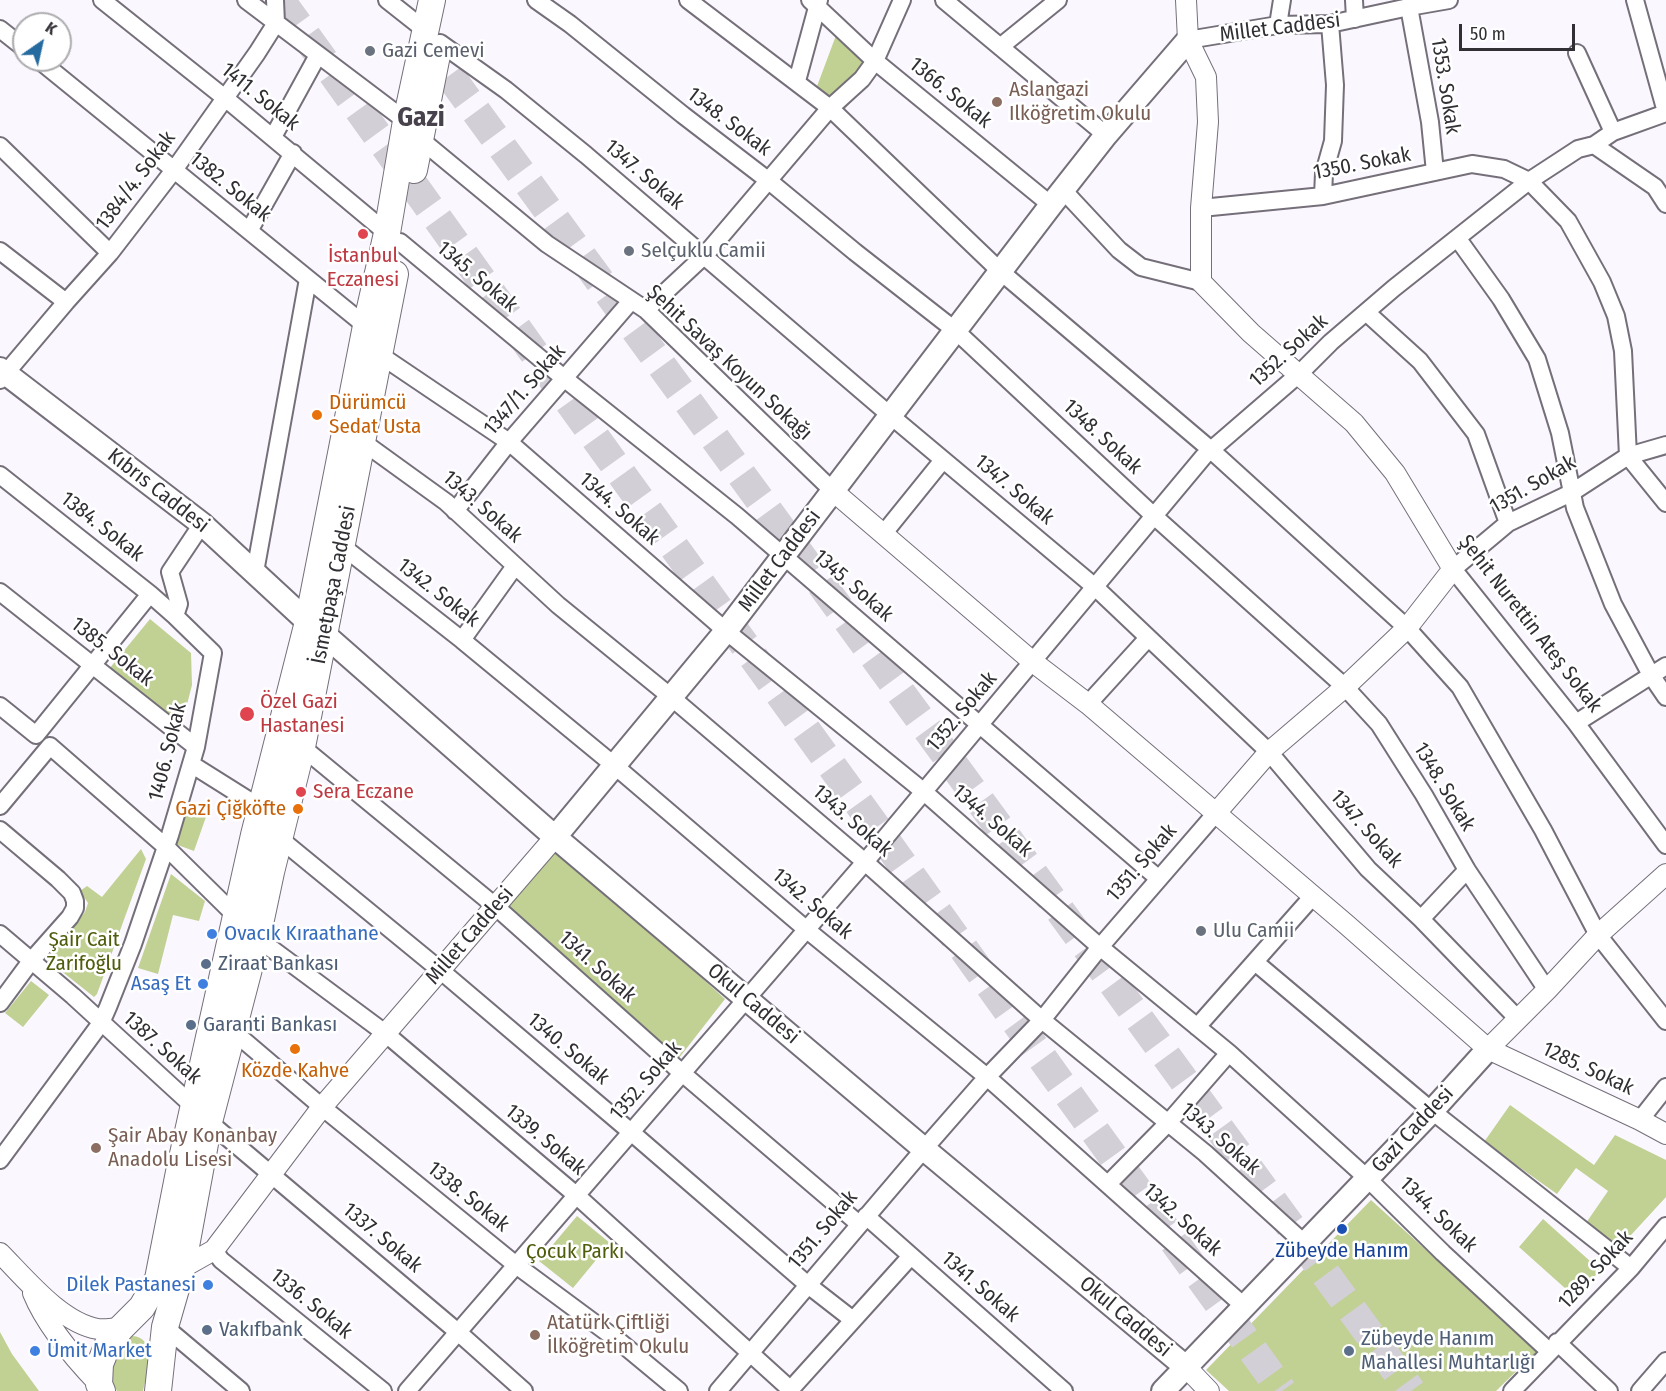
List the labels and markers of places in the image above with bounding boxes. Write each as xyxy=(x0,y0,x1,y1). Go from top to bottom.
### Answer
place label: Gazi Cemevi xyxy=(382,38,485,64)
marker: Gazi Cemevi xyxy=(363,44,377,58)
place label: Aslangazi Ilköğretim Okulu xyxy=(1009,77,1151,127)
marker: Aslangazi Ilköğretim Okulu xyxy=(990,95,1004,109)
marker: İstanbul Eczanesi xyxy=(356,227,370,241)
place label: Selçuklu Camii xyxy=(641,238,766,264)
place label: İstanbul Eczanesi xyxy=(327,243,399,293)
marker: Selçuklu Camii xyxy=(622,244,636,258)
place label: Dürümcü Sedat Usta xyxy=(329,390,421,440)
marker: Dürümcü Sedat Usta xyxy=(310,408,324,422)
place label: Özel Gazi Hastanesi xyxy=(260,689,345,739)
marker: Özel Gazi Hastanesi xyxy=(238,705,256,723)
place label: Sera Eczane xyxy=(313,779,414,805)
marker: Sera Eczane xyxy=(294,785,308,799)
place label: Gazi Çiğköfte xyxy=(175,796,286,822)
marker: Gazi Çiğköfte xyxy=(291,802,305,816)
place label: Ulu Camii xyxy=(1213,918,1294,944)
place label: Ovacık Kıraathane xyxy=(224,921,379,947)
marker: Ulu Camii xyxy=(1194,924,1208,938)
marker: Ovacık Kıraathane xyxy=(205,927,219,941)
place label: Ziraat Bankası xyxy=(218,951,339,977)
marker: Ziraat Bankası xyxy=(199,957,213,971)
place label: Asaş Et xyxy=(131,971,191,997)
marker: Asaş Et xyxy=(196,977,210,991)
place label: Garanti Bankası xyxy=(203,1012,337,1038)
marker: Garanti Bankası xyxy=(184,1018,198,1032)
marker: Közde Kahve xyxy=(288,1042,302,1056)
place label: Közde Kahve xyxy=(241,1058,349,1084)
place label: Şair Abay Konanbay Anadolu Lisesi xyxy=(108,1123,277,1173)
marker: Şair Abay Konanbay Anadolu Lisesi xyxy=(89,1141,103,1155)
marker: Zübeyde Hanım xyxy=(1335,1222,1349,1236)
place label: Zübeyde Hanım xyxy=(1275,1238,1409,1264)
place label: Dilek Pastanesi xyxy=(66,1272,196,1298)
marker: Dilek Pastanesi xyxy=(201,1278,215,1292)
place label: Atatürk Çiftliği İlköğretim Okulu xyxy=(547,1310,689,1360)
place label: Vakıfbank xyxy=(219,1317,303,1343)
marker: Vakıfbank xyxy=(200,1323,214,1337)
place label: Zübeyde Hanım Mahallesi Muhtarlığı xyxy=(1361,1326,1535,1376)
marker: Atatürk Çiftliği İlköğretim Okulu xyxy=(528,1328,542,1342)
place label: Ümit Market xyxy=(47,1338,152,1364)
marker: Ümit Market xyxy=(28,1344,42,1358)
marker: Zübeyde Hanım Mahallesi Muhtarlığı xyxy=(1342,1344,1356,1358)

